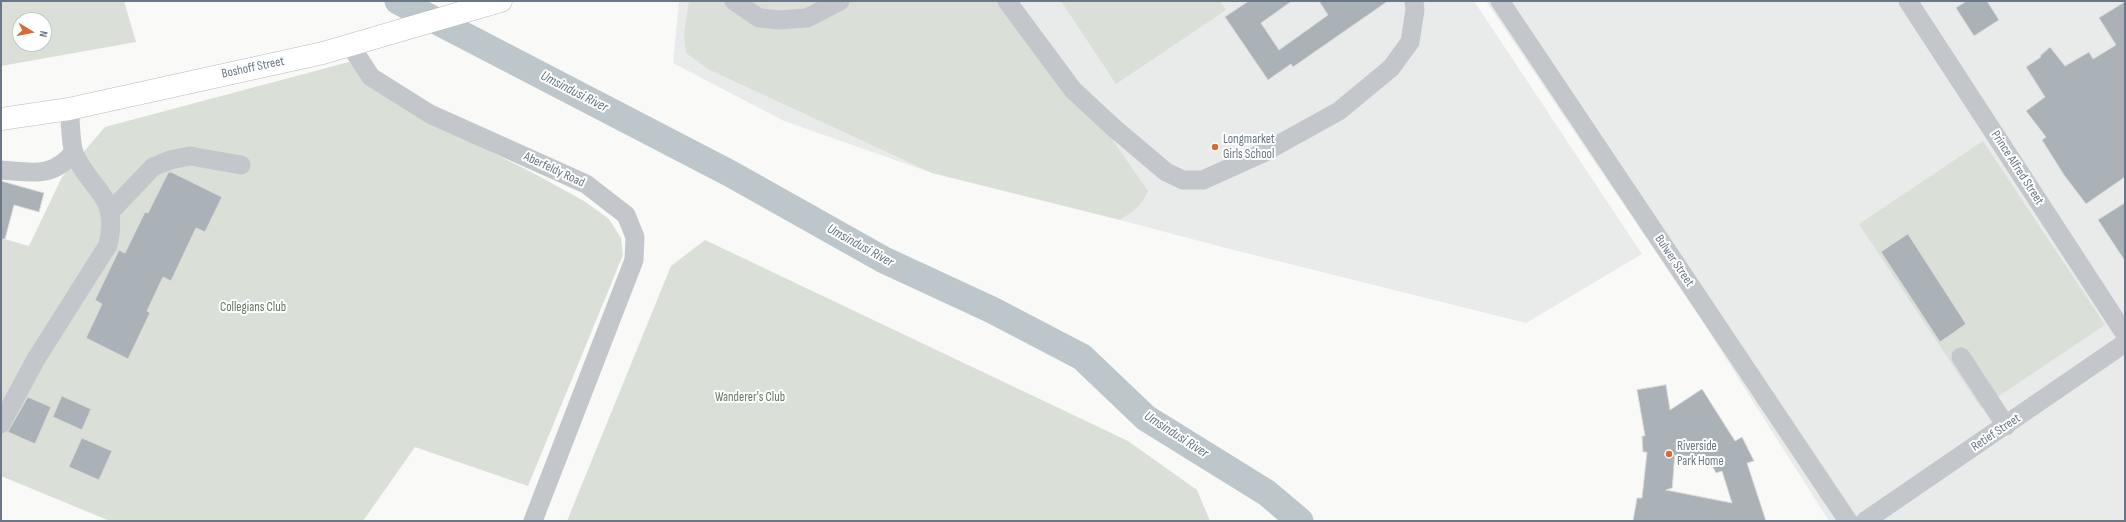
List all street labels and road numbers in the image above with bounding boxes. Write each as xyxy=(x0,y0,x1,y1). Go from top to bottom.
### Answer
street label: Boshoff Street xyxy=(220,54,286,82)
street label: Prince Alfred Street xyxy=(1987,128,2047,208)
street label: Aberfeldy Road xyxy=(521,149,587,191)
street label: Bulwer Street xyxy=(1651,232,1697,290)
street label: Retief Street xyxy=(1968,411,2024,455)

